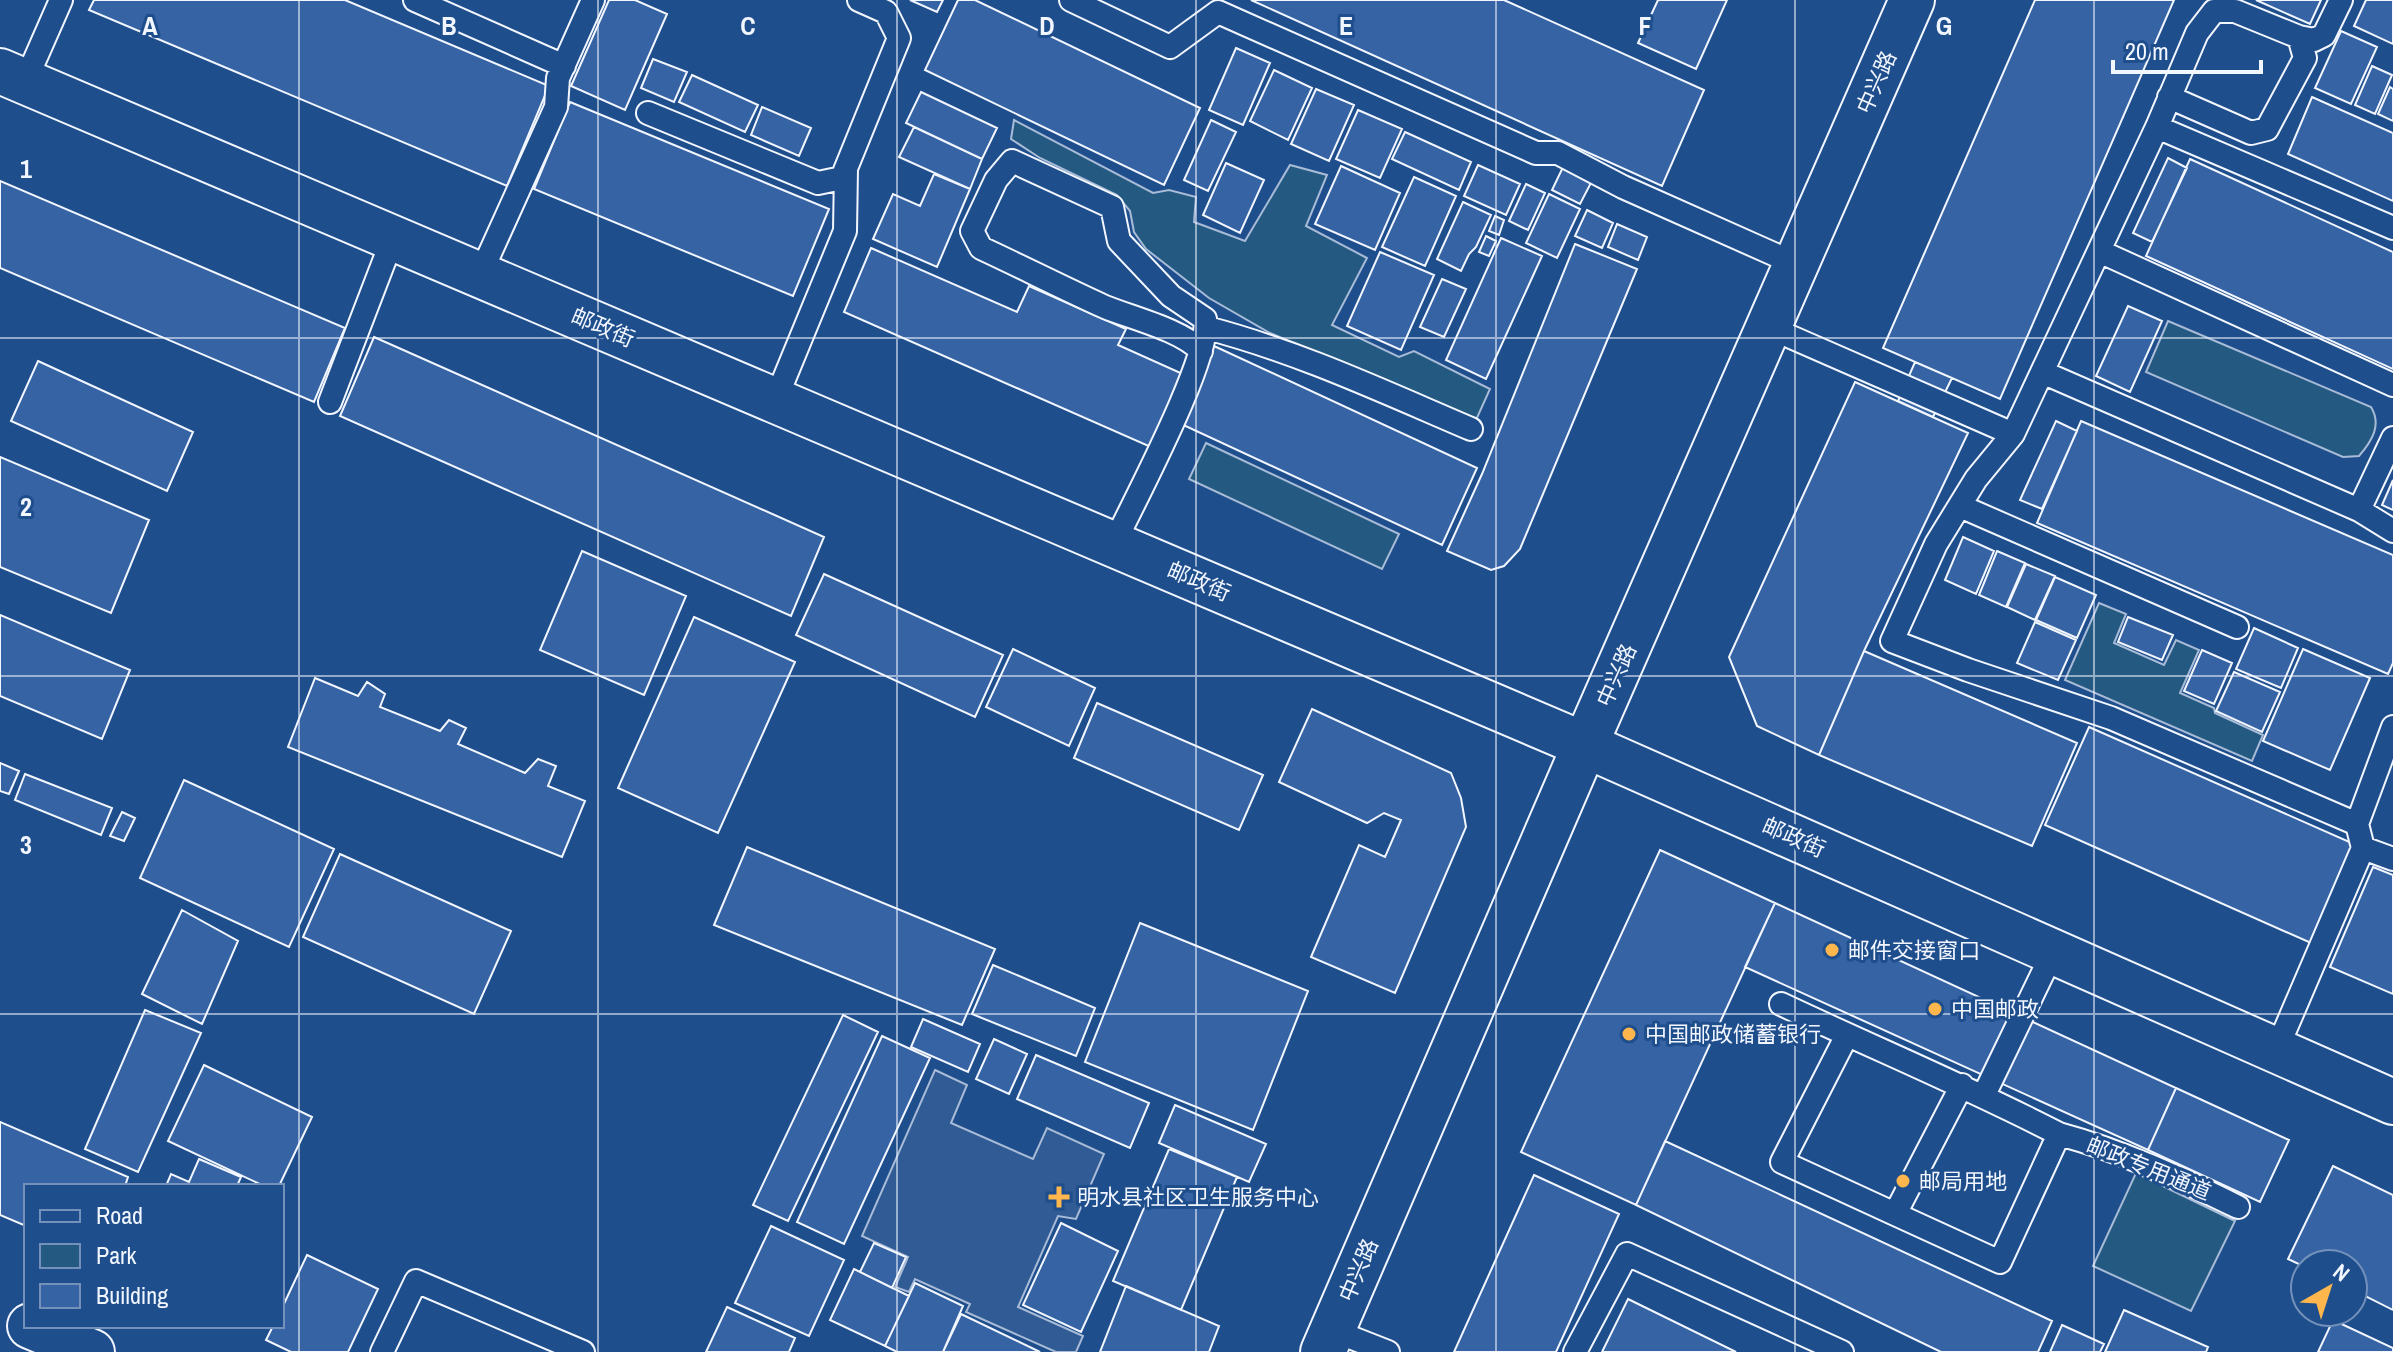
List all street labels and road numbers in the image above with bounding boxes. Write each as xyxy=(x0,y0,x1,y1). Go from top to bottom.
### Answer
street label: 中兴路 xyxy=(1849,46,1903,118)
street label: 邮政街 xyxy=(567,300,639,354)
street label: 邮政街 xyxy=(1163,554,1235,608)
street label: 中兴路 xyxy=(1589,639,1643,711)
street label: 邮政街 xyxy=(1758,810,1830,864)
street label: 邮政专用通道 xyxy=(2082,1129,2216,1207)
street label: 中兴路 xyxy=(1331,1234,1385,1306)

